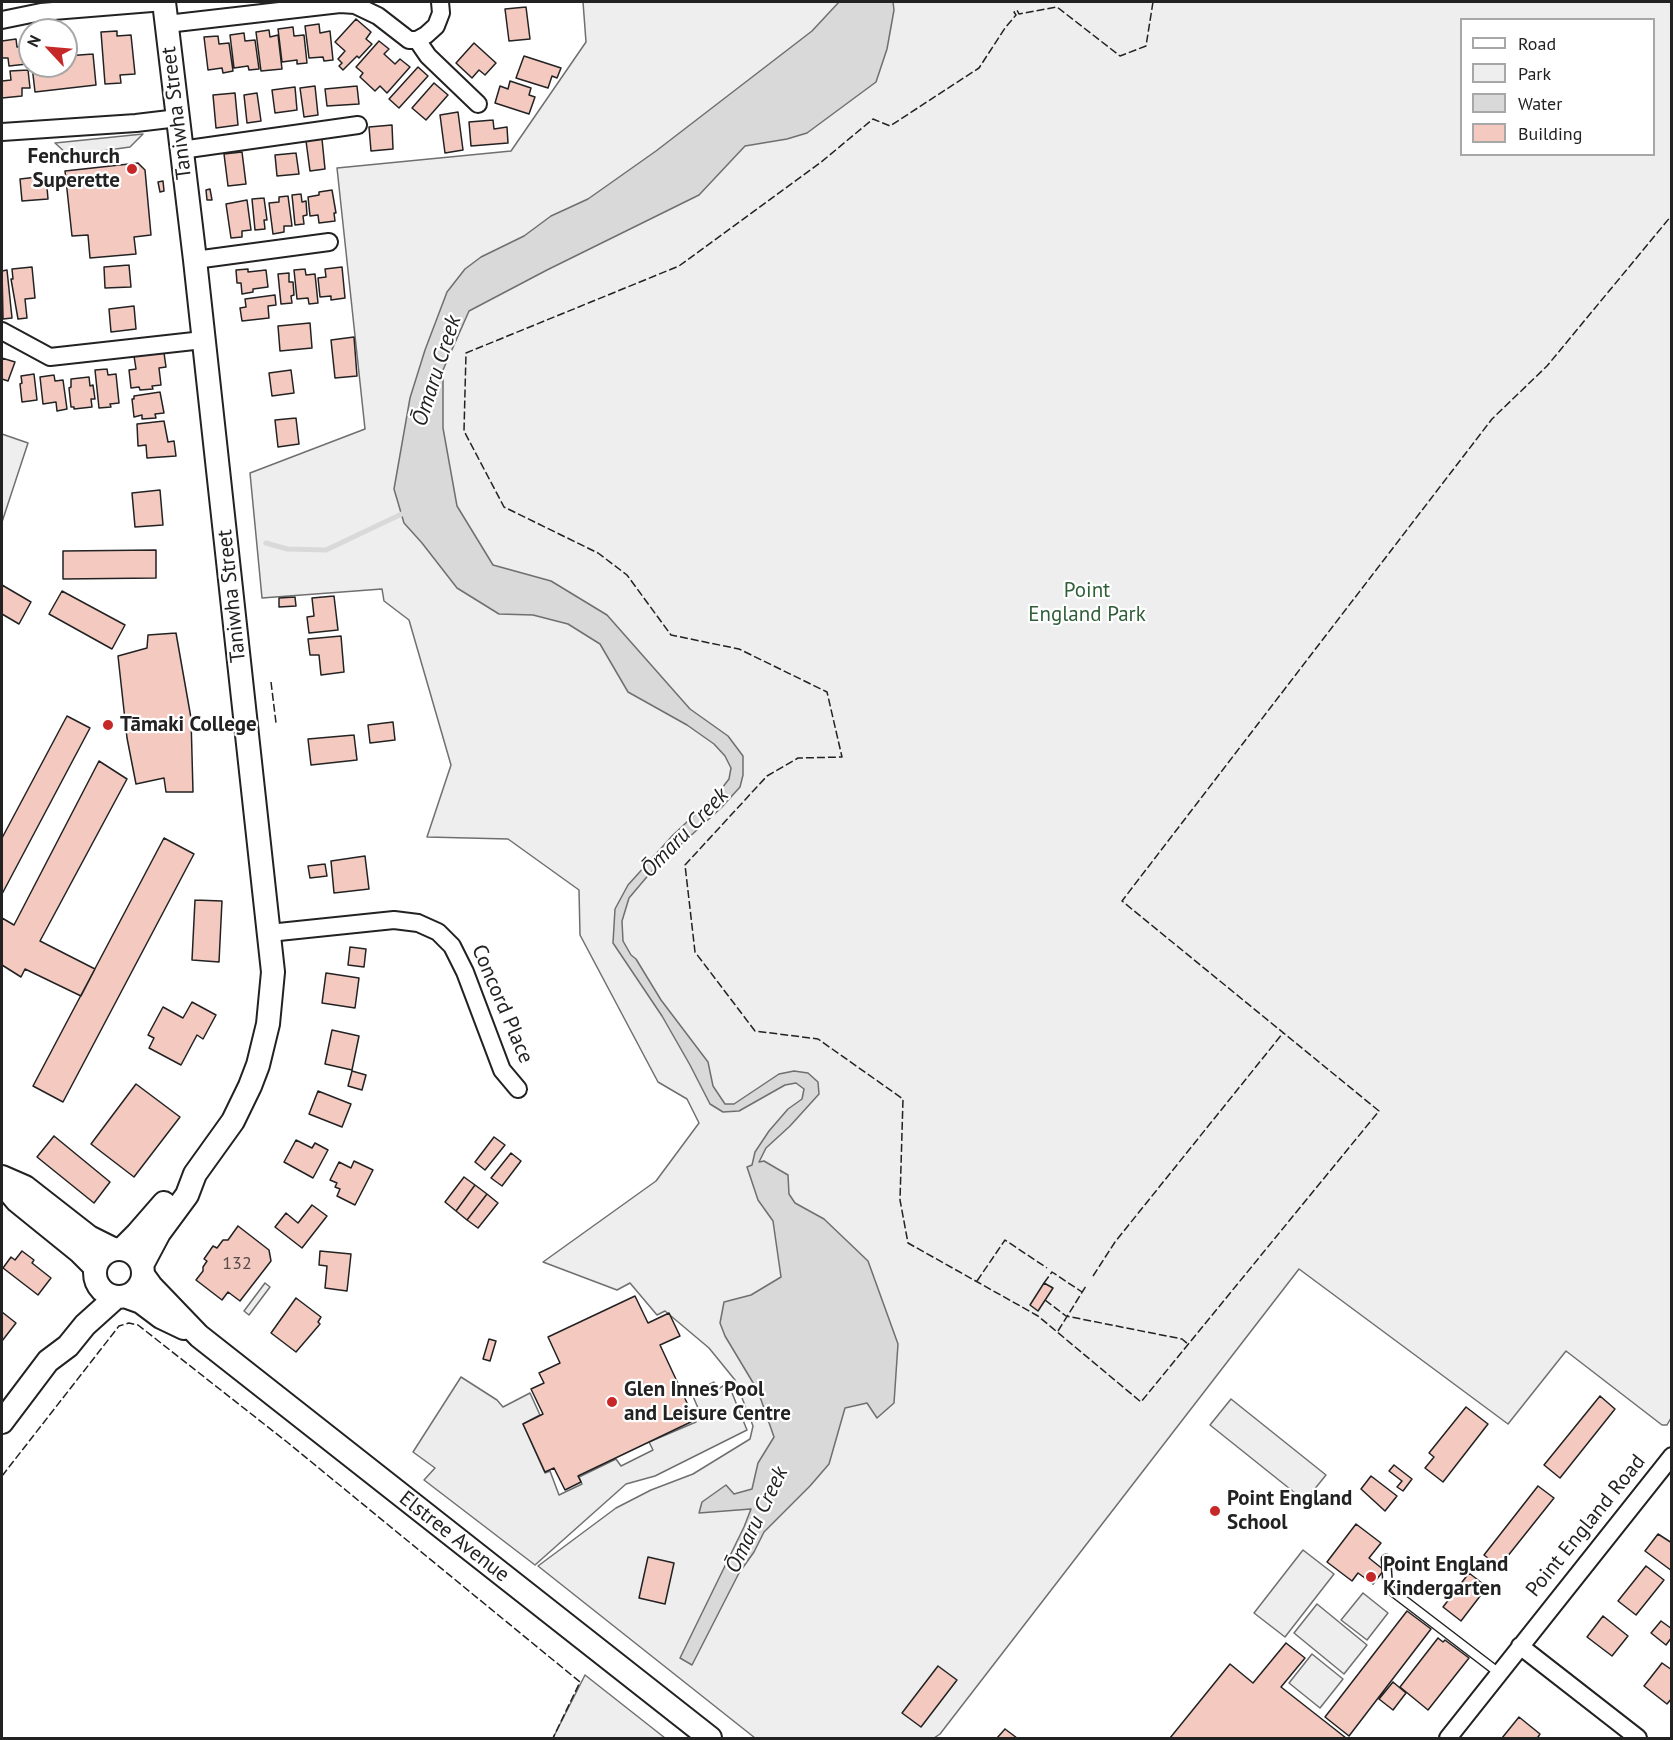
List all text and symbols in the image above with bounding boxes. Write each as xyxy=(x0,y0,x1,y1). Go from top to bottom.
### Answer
north arrow xyxy=(18,18,78,78)
legend xyxy=(1460,18,1655,156)
text: N xyxy=(22,32,45,50)
text: Road xyxy=(1518,32,1556,55)
street label: Taniwha Street xyxy=(156,45,198,181)
text: Park xyxy=(1518,62,1551,85)
text: Water xyxy=(1518,92,1562,115)
text: Building xyxy=(1518,122,1582,145)
place label: Fenchurch Superette xyxy=(27,144,120,194)
marker: Fenchurch Superette xyxy=(125,162,139,176)
water label: Ōmaru Creek xyxy=(407,312,467,430)
street label: Taniwha Street xyxy=(212,528,252,664)
park label: Point England Park xyxy=(1028,578,1146,628)
place label: Tāmaki College xyxy=(120,712,257,738)
marker: Tāmaki College xyxy=(101,718,115,732)
water label: Ōmaru Creek xyxy=(636,783,734,883)
street label: Concord Place xyxy=(466,941,538,1067)
house number: 132 xyxy=(222,1253,252,1275)
place label: Glen Innes Pool and Leisure Centre xyxy=(624,1377,791,1427)
marker: Glen Innes Pool and Leisure Centre xyxy=(605,1395,619,1409)
street label: Point England Road xyxy=(1521,1450,1651,1602)
water label: Ōmaru Creek xyxy=(720,1463,794,1577)
street label: Elstree Avenue xyxy=(394,1486,514,1588)
place label: Point England School xyxy=(1227,1486,1352,1536)
marker: Point England School xyxy=(1208,1504,1222,1518)
place label: Point England Kindergarten xyxy=(1383,1552,1508,1602)
marker: Point England Kindergarten xyxy=(1364,1570,1378,1584)

